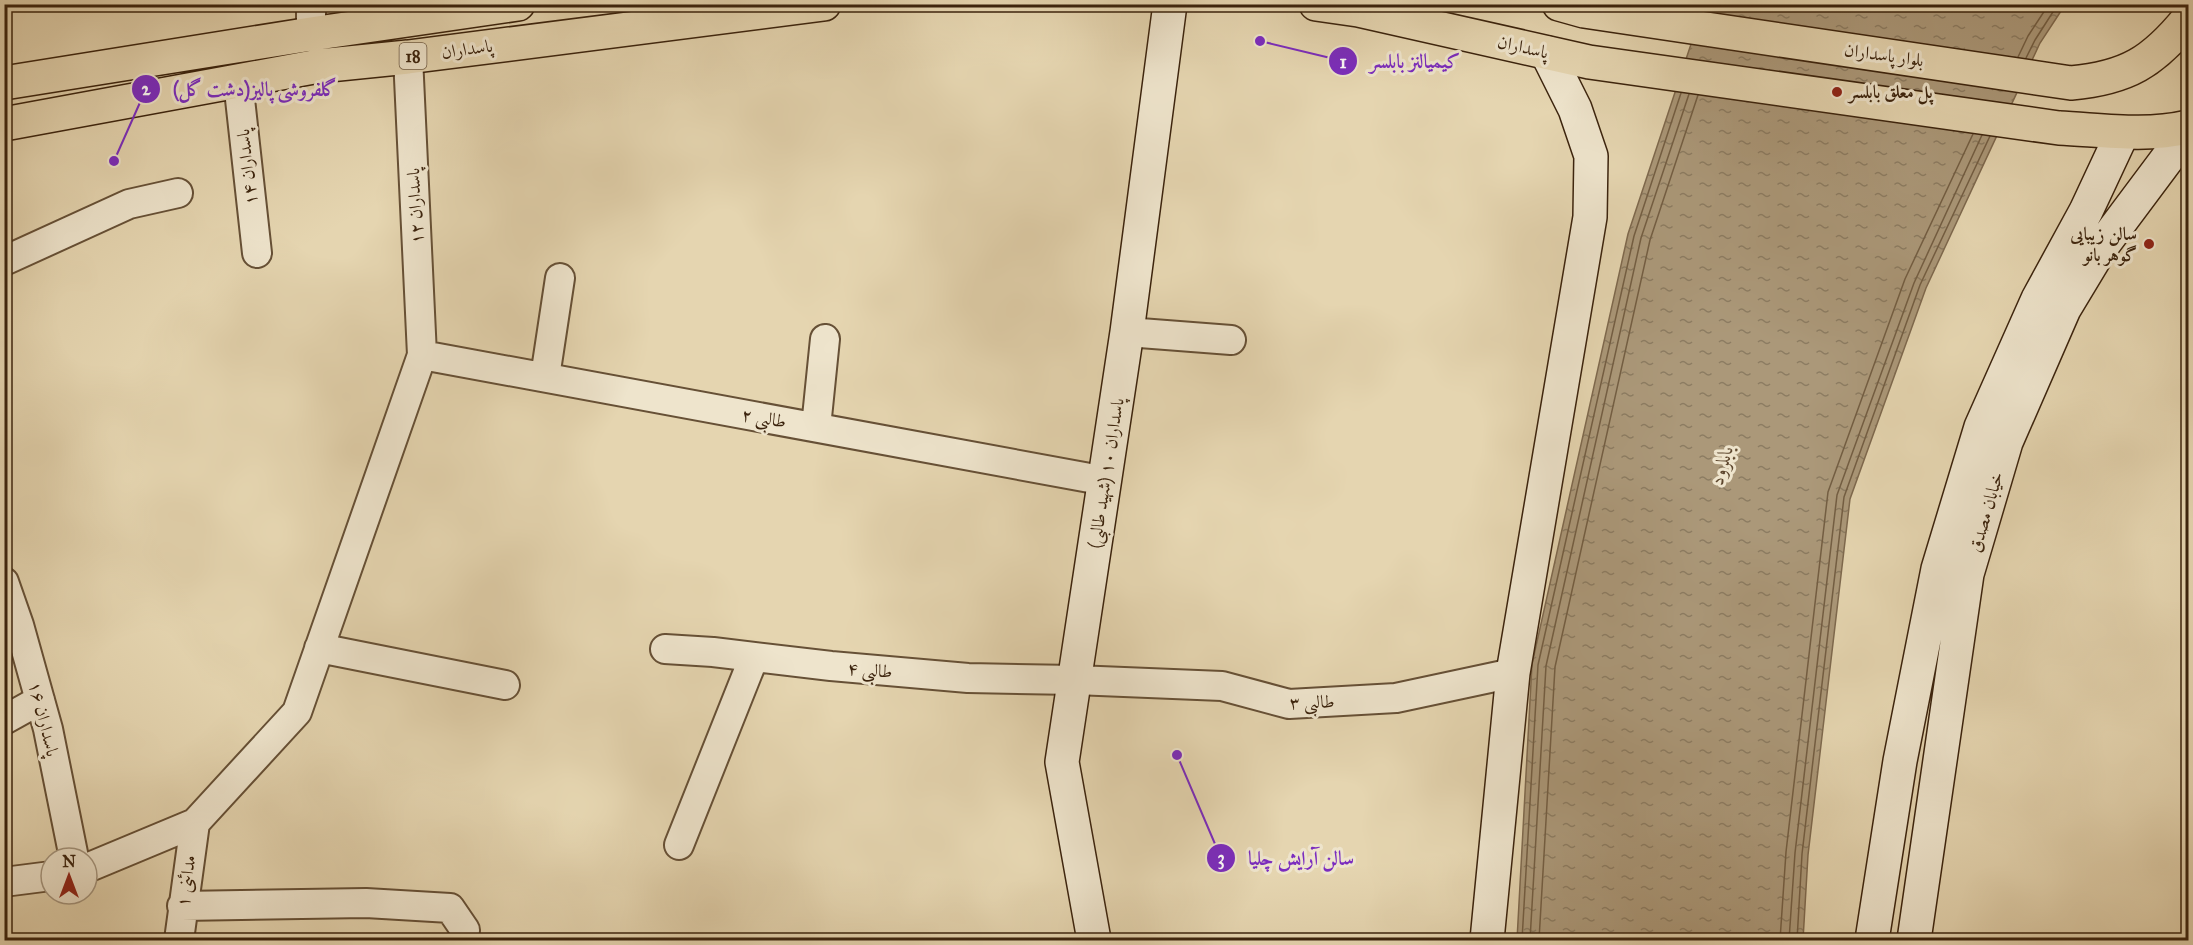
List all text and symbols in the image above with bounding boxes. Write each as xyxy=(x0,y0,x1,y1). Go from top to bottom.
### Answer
street label: پاسداران xyxy=(1495,30,1552,66)
street label: پاسداران xyxy=(440,34,496,65)
street label: بلوار پاسداران xyxy=(1842,39,1925,73)
callout: کیمیالنز بابلسر xyxy=(1328,42,1473,80)
road number: 18 xyxy=(400,43,426,69)
text: کیمیالنز بابلسر xyxy=(1368,49,1460,74)
text: 1 xyxy=(1339,51,1347,73)
callout: گلفروشی پالیز(دشت گل) xyxy=(131,70,349,108)
text: گلفروشی پالیز(دشت گل) xyxy=(173,77,337,104)
text: 2 xyxy=(142,78,152,100)
place label: پل معلق بابلسر xyxy=(1847,81,1934,105)
marker: پل معلق بابلسر xyxy=(1830,85,1844,99)
street label: پاسداران ۱۴ xyxy=(232,126,264,206)
street label: پاسداران ۱۲ xyxy=(402,166,430,245)
place label: سالن زیبایی گوهر بانو xyxy=(2069,223,2137,267)
marker: سالن زیبایی گوهر بانو xyxy=(2142,237,2156,251)
street label: پاسداران ۱۰ (شهید طالبی) xyxy=(1083,395,1133,551)
street label: طالبی ۲ xyxy=(739,403,788,437)
water label: بابلرود xyxy=(1704,442,1739,488)
street label: خیابان مصدق xyxy=(1964,469,2008,555)
street label: طالبی ۴ xyxy=(846,657,893,687)
street label: پاسداران ۱۶ xyxy=(22,679,64,761)
street label: طالبی ۳ xyxy=(1289,691,1335,717)
callout: سالن آرایش چلیا xyxy=(1206,839,1366,877)
north arrow xyxy=(39,846,99,906)
text: سالن آرایش چلیا xyxy=(1248,846,1354,872)
text: 3 xyxy=(1217,847,1225,870)
text: N xyxy=(62,852,76,871)
street label: مدائنی ۱ xyxy=(171,854,202,908)

